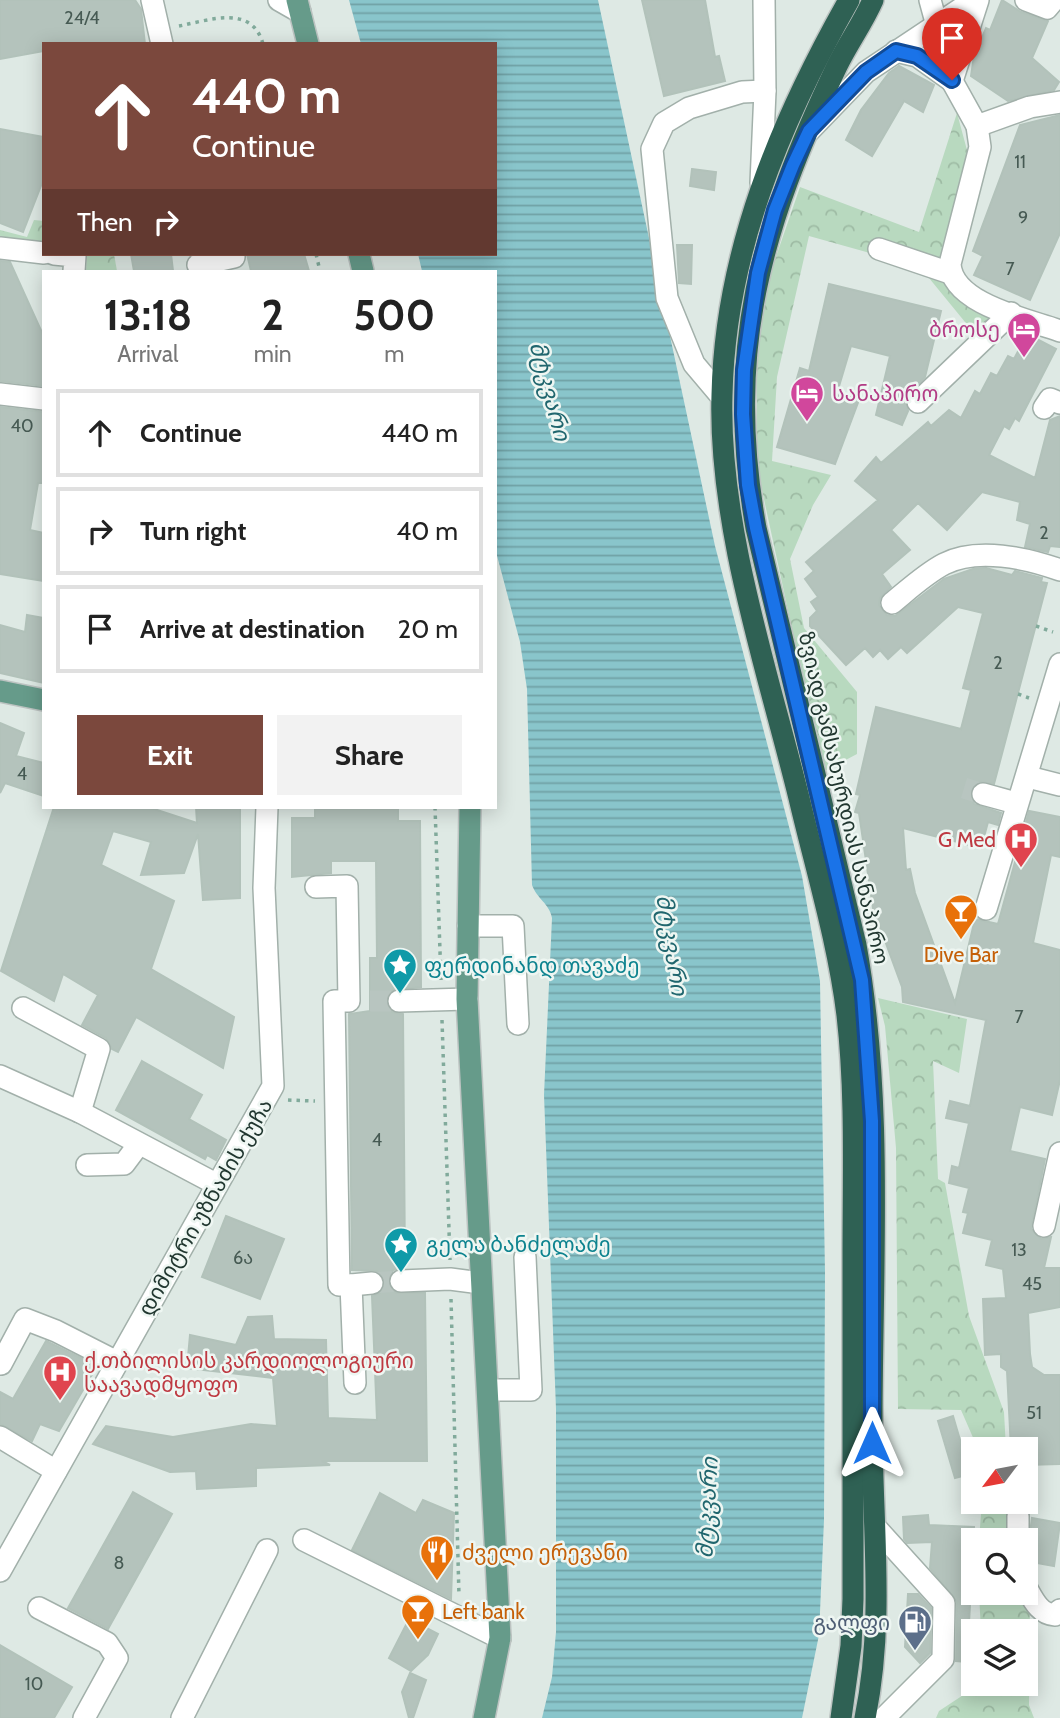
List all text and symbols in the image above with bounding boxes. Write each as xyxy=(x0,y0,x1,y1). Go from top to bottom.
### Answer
house number: 24/4 xyxy=(64,7,100,29)
pin xyxy=(922,8,982,80)
icon: arrive xyxy=(933,19,971,57)
text: 440 m xyxy=(192,66,341,125)
icon: ahead xyxy=(77,70,168,161)
text: Continue xyxy=(192,126,315,165)
house number: 11 xyxy=(1014,151,1026,173)
icon: right xyxy=(147,203,185,241)
text: Then xyxy=(77,206,133,238)
house number: 9 xyxy=(1018,207,1028,229)
house number: 7 xyxy=(1005,258,1015,280)
text: 13:18 xyxy=(104,289,192,341)
text: 2 xyxy=(262,289,284,341)
text: 500 xyxy=(353,289,435,341)
hotel icon: ბროსე xyxy=(1005,310,1043,359)
place label: ბროსე xyxy=(929,317,1000,342)
water label: მტკვარი xyxy=(523,338,577,444)
text: Arrival xyxy=(117,340,179,368)
text: min xyxy=(254,340,292,368)
text: m xyxy=(384,340,404,368)
hotel icon: სანაპირო xyxy=(788,374,826,423)
place label: სანაპირო xyxy=(832,381,938,406)
icon: ahead xyxy=(81,414,119,452)
house number: 40 xyxy=(11,415,33,437)
text: Continue xyxy=(140,417,242,449)
text: 440 m xyxy=(381,417,458,449)
icon: right xyxy=(81,512,119,550)
text: Turn right xyxy=(140,515,246,547)
text: 40 m xyxy=(396,515,458,547)
house number: 2 xyxy=(1039,522,1049,544)
icon: arrive xyxy=(81,610,119,648)
text: Arrive at destination xyxy=(140,613,365,645)
text: 20 m xyxy=(398,613,458,645)
street label: ზვიად გამსახურდიას სანაპირო xyxy=(793,630,894,967)
house number: 2 xyxy=(993,652,1003,674)
button: Exit xyxy=(77,715,263,795)
button: Share xyxy=(277,715,462,795)
house number: 4 xyxy=(17,763,27,785)
hospital icon: G Med xyxy=(1002,820,1040,869)
place label: G Med xyxy=(938,827,996,852)
bar icon: Dive Bar xyxy=(942,892,980,941)
water label: მტკვარი xyxy=(650,893,694,998)
place label: Dive Bar xyxy=(924,942,999,967)
place icon: ფერდინანდ თავაძე xyxy=(381,946,419,995)
place label: ფერდინანდ თავაძე xyxy=(424,953,640,979)
house number: 7 xyxy=(1014,1006,1024,1028)
street label: დიმიტრი უზნაძის ქუჩა xyxy=(133,1094,278,1320)
house number: 4 xyxy=(372,1129,382,1151)
place icon: გელა ბანძელაძე xyxy=(382,1225,420,1274)
place label: გელა ბანძელაძე xyxy=(426,1232,611,1258)
house number: 13 xyxy=(1011,1239,1027,1261)
house number: 6ა xyxy=(233,1247,253,1269)
house number: 45 xyxy=(1022,1273,1042,1295)
place label: ქ.თბილისის კარდიოლოგიური საავადმყოფო xyxy=(84,1348,414,1398)
hospital icon: ქ.თბილისის კარდიოლოგიური საავადმყოფო xyxy=(41,1353,79,1402)
house number: 51 xyxy=(1026,1402,1042,1424)
position arrow xyxy=(835,1406,909,1480)
north arrow xyxy=(961,1437,1038,1514)
map controls xyxy=(961,1437,1038,1696)
water label: მტკვარი xyxy=(690,1456,724,1559)
button: search xyxy=(961,1528,1038,1605)
restaurant icon: ძველი ერევანი xyxy=(418,1533,456,1582)
place label: ძველი ერევანი xyxy=(462,1540,628,1566)
house number: 8 xyxy=(114,1552,124,1574)
bar icon: Left bank xyxy=(399,1592,437,1641)
place label: Left bank xyxy=(442,1599,525,1624)
fuel station icon: გალფი xyxy=(896,1603,934,1652)
place label: გალფი xyxy=(813,1610,890,1636)
button: layers xyxy=(961,1619,1038,1696)
house number: 10 xyxy=(25,1673,43,1695)

